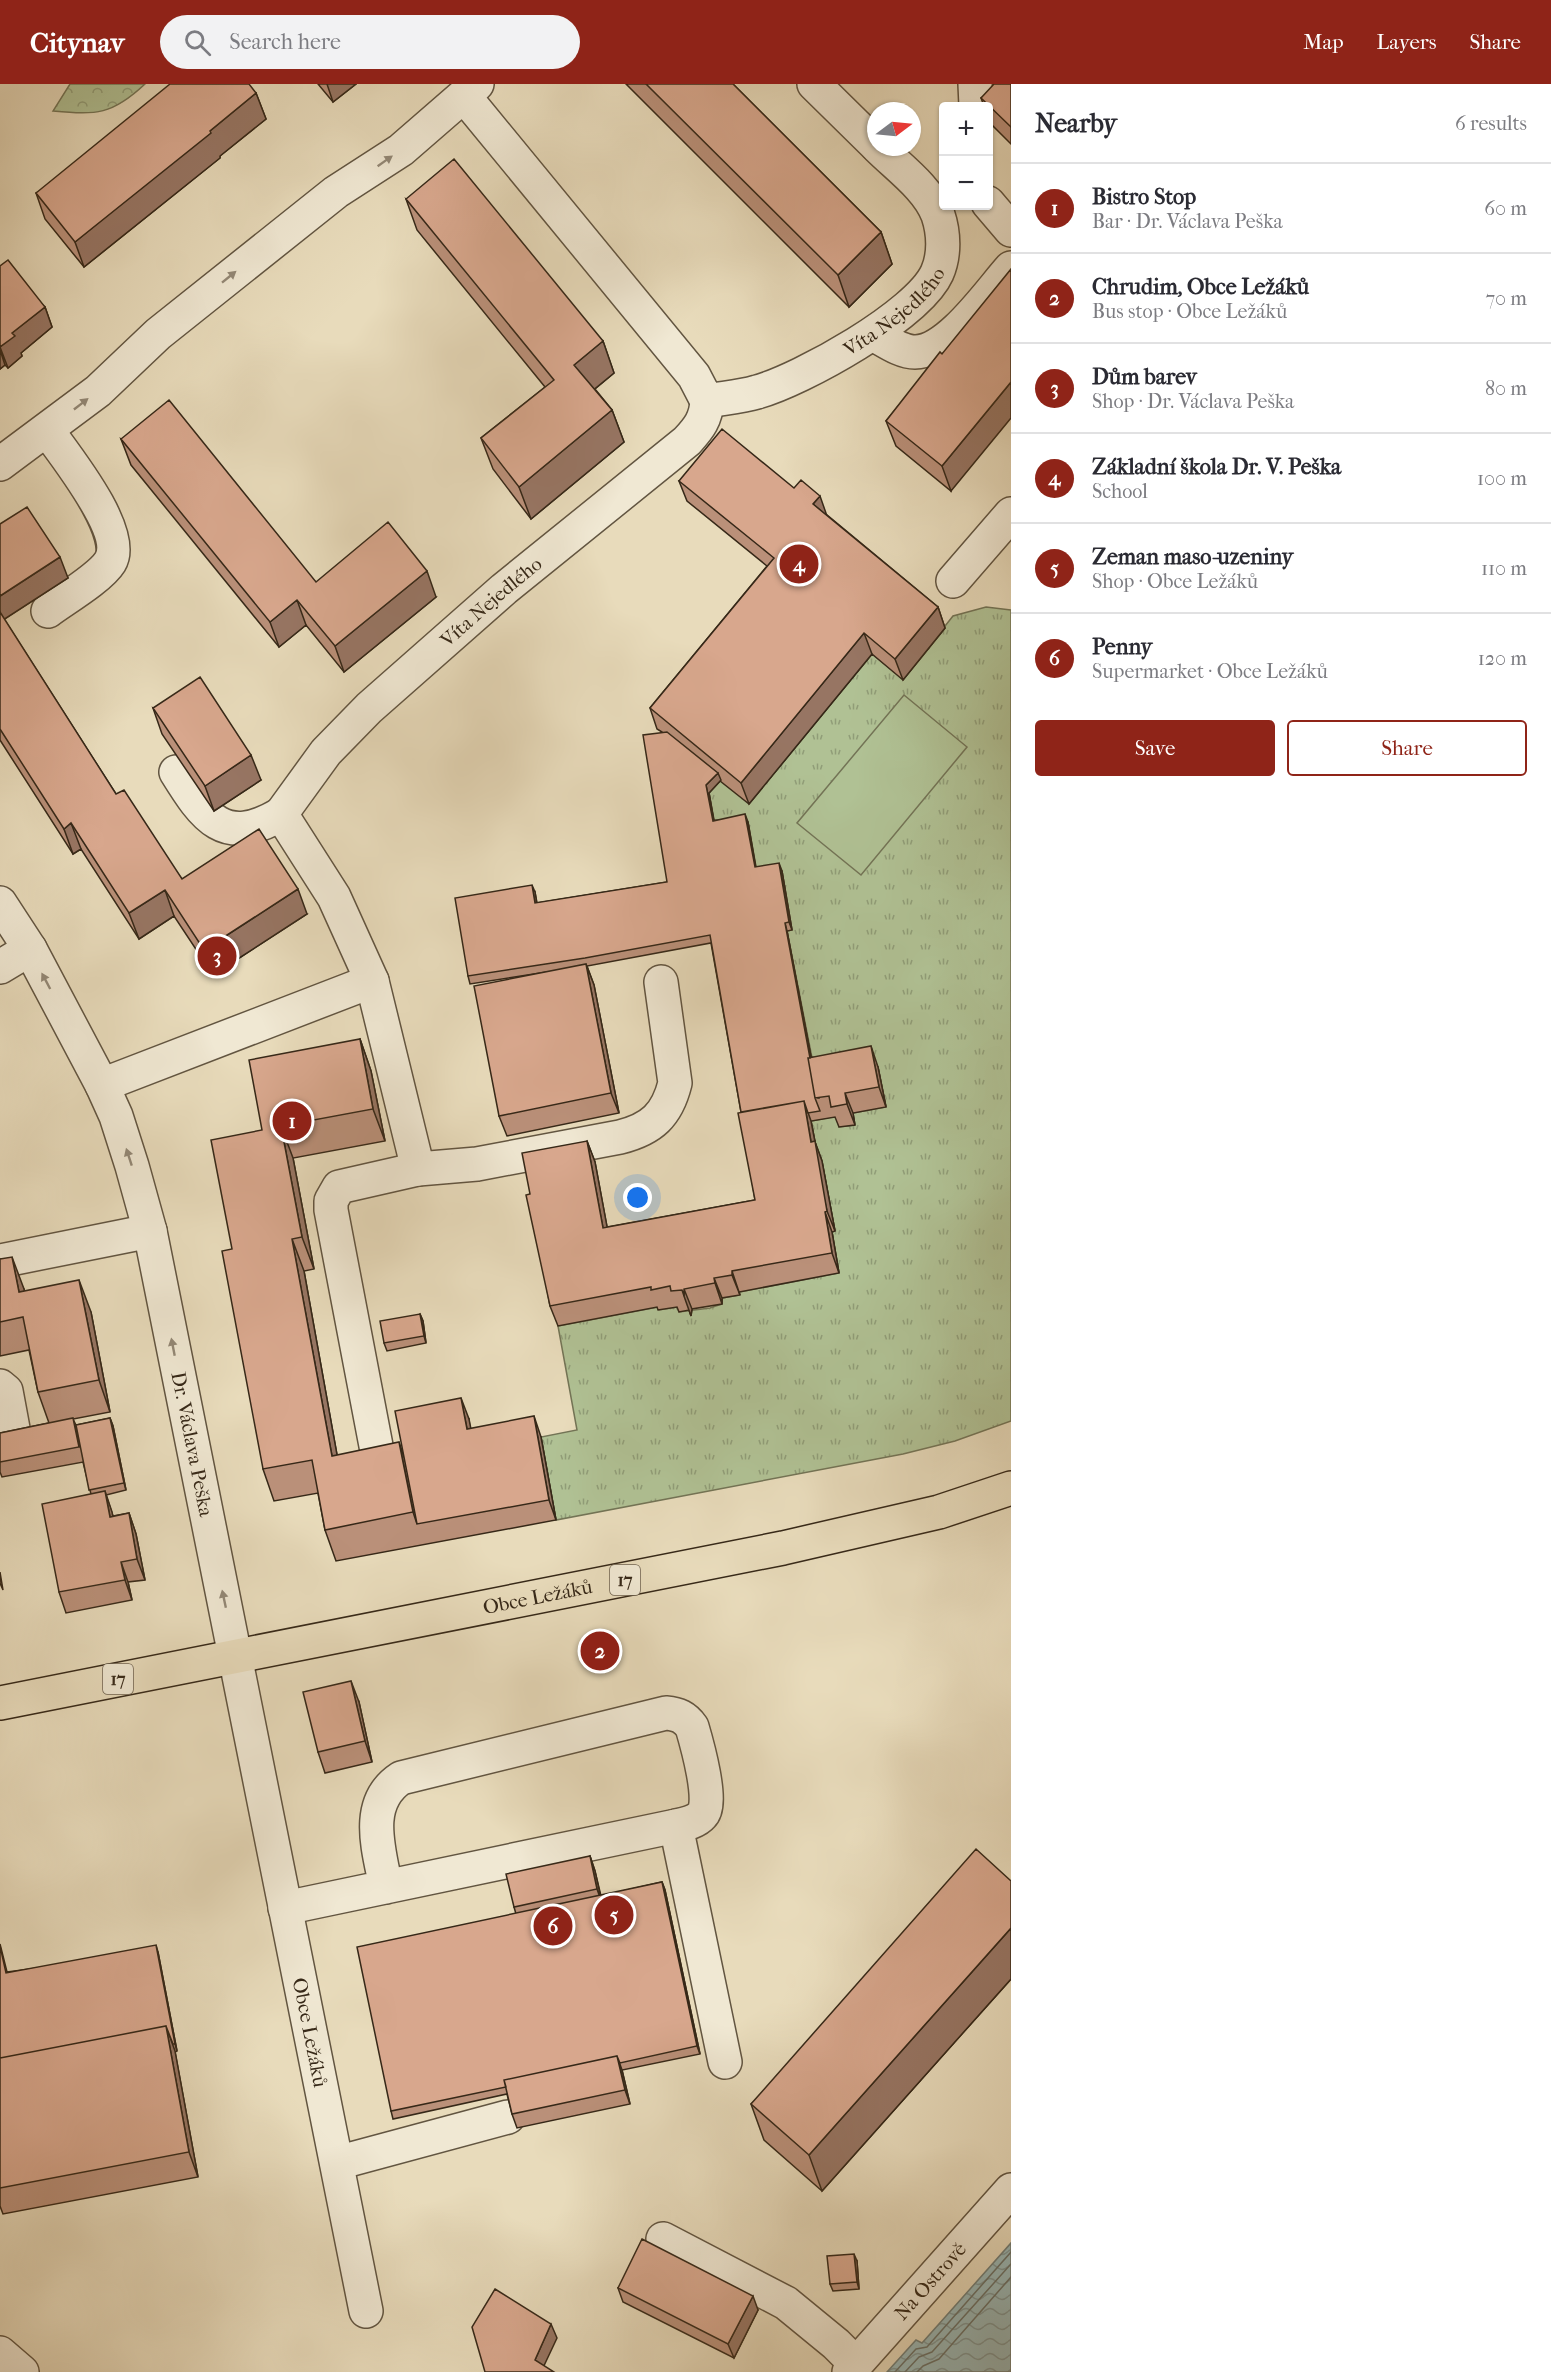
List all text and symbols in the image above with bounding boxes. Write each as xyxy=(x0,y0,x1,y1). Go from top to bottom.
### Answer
search box xyxy=(160,15,580,69)
text: Citynav xyxy=(30,26,124,59)
icon: search xyxy=(181,26,214,59)
text: Search here xyxy=(229,29,341,55)
text: Map xyxy=(1303,30,1344,54)
text: Layers xyxy=(1377,30,1436,54)
text: Share xyxy=(1469,30,1521,54)
north arrow xyxy=(867,102,921,156)
map controls xyxy=(939,102,993,210)
button: + xyxy=(939,102,993,156)
text: Nearby xyxy=(1035,108,1117,139)
text: 6 results xyxy=(1455,112,1527,135)
one-way arrow xyxy=(377,155,393,167)
button: − xyxy=(939,156,993,210)
text: Bistro Stop xyxy=(1092,184,1196,210)
text: 1 xyxy=(1051,197,1058,220)
text: 60 m xyxy=(1484,197,1527,220)
text: Bar · Dr. Václava Peška xyxy=(1092,210,1283,233)
street label: Víta Nejedlého xyxy=(839,264,950,361)
one-way arrow xyxy=(221,271,237,284)
text: Chrudim, Obce Ležáků xyxy=(1092,274,1309,300)
text: 2 xyxy=(1049,287,1060,310)
text: 70 m xyxy=(1485,287,1527,310)
text: Bus stop · Obce Ležáků xyxy=(1092,300,1287,323)
text: Dům barev xyxy=(1092,364,1197,390)
text: 3 xyxy=(1050,377,1059,400)
text: 80 m xyxy=(1485,377,1527,400)
text: Shop · Dr. Václava Peška xyxy=(1092,390,1294,413)
one-way arrow xyxy=(73,398,88,410)
text: Základní škola Dr. V. Peška xyxy=(1092,454,1341,480)
text: 4 xyxy=(1049,467,1060,490)
text: 100 m xyxy=(1477,467,1527,490)
text: School xyxy=(1092,480,1148,503)
pin: 4 xyxy=(780,542,818,586)
text: Zeman maso-uzeniny xyxy=(1092,544,1293,570)
street label: Víta Nejedlého xyxy=(435,552,547,652)
text: 5 xyxy=(1050,557,1059,580)
text: 110 m xyxy=(1481,557,1527,580)
text: Shop · Obce Ležáků xyxy=(1092,570,1258,593)
text: Penny xyxy=(1092,634,1152,660)
text: 6 xyxy=(1049,647,1060,670)
text: 120 m xyxy=(1478,647,1527,670)
text: Supermarket · Obce Ležáků xyxy=(1092,660,1328,683)
button: Save xyxy=(1035,720,1275,776)
button: Share xyxy=(1287,720,1527,776)
pin: 3 xyxy=(198,934,236,978)
one-way arrow xyxy=(41,972,51,989)
pin: 1 xyxy=(272,1098,312,1144)
one-way arrow xyxy=(124,1148,133,1166)
your location xyxy=(623,1183,652,1212)
one-way arrow xyxy=(168,1337,177,1356)
street label: Dr. Václava Peška xyxy=(166,1370,218,1519)
road number: 17 xyxy=(610,1565,640,1595)
street label: Obce Ležáků xyxy=(481,1575,595,1619)
one-way arrow xyxy=(219,1590,228,1609)
pin: 2 xyxy=(580,1628,620,1674)
road number: 17 xyxy=(103,1664,133,1694)
pin: 5 xyxy=(594,1892,634,1938)
pin: 6 xyxy=(534,1904,572,1948)
street label: Obce Ležáků xyxy=(288,1976,332,2090)
street label: Na Ostrově xyxy=(890,2237,971,2325)

